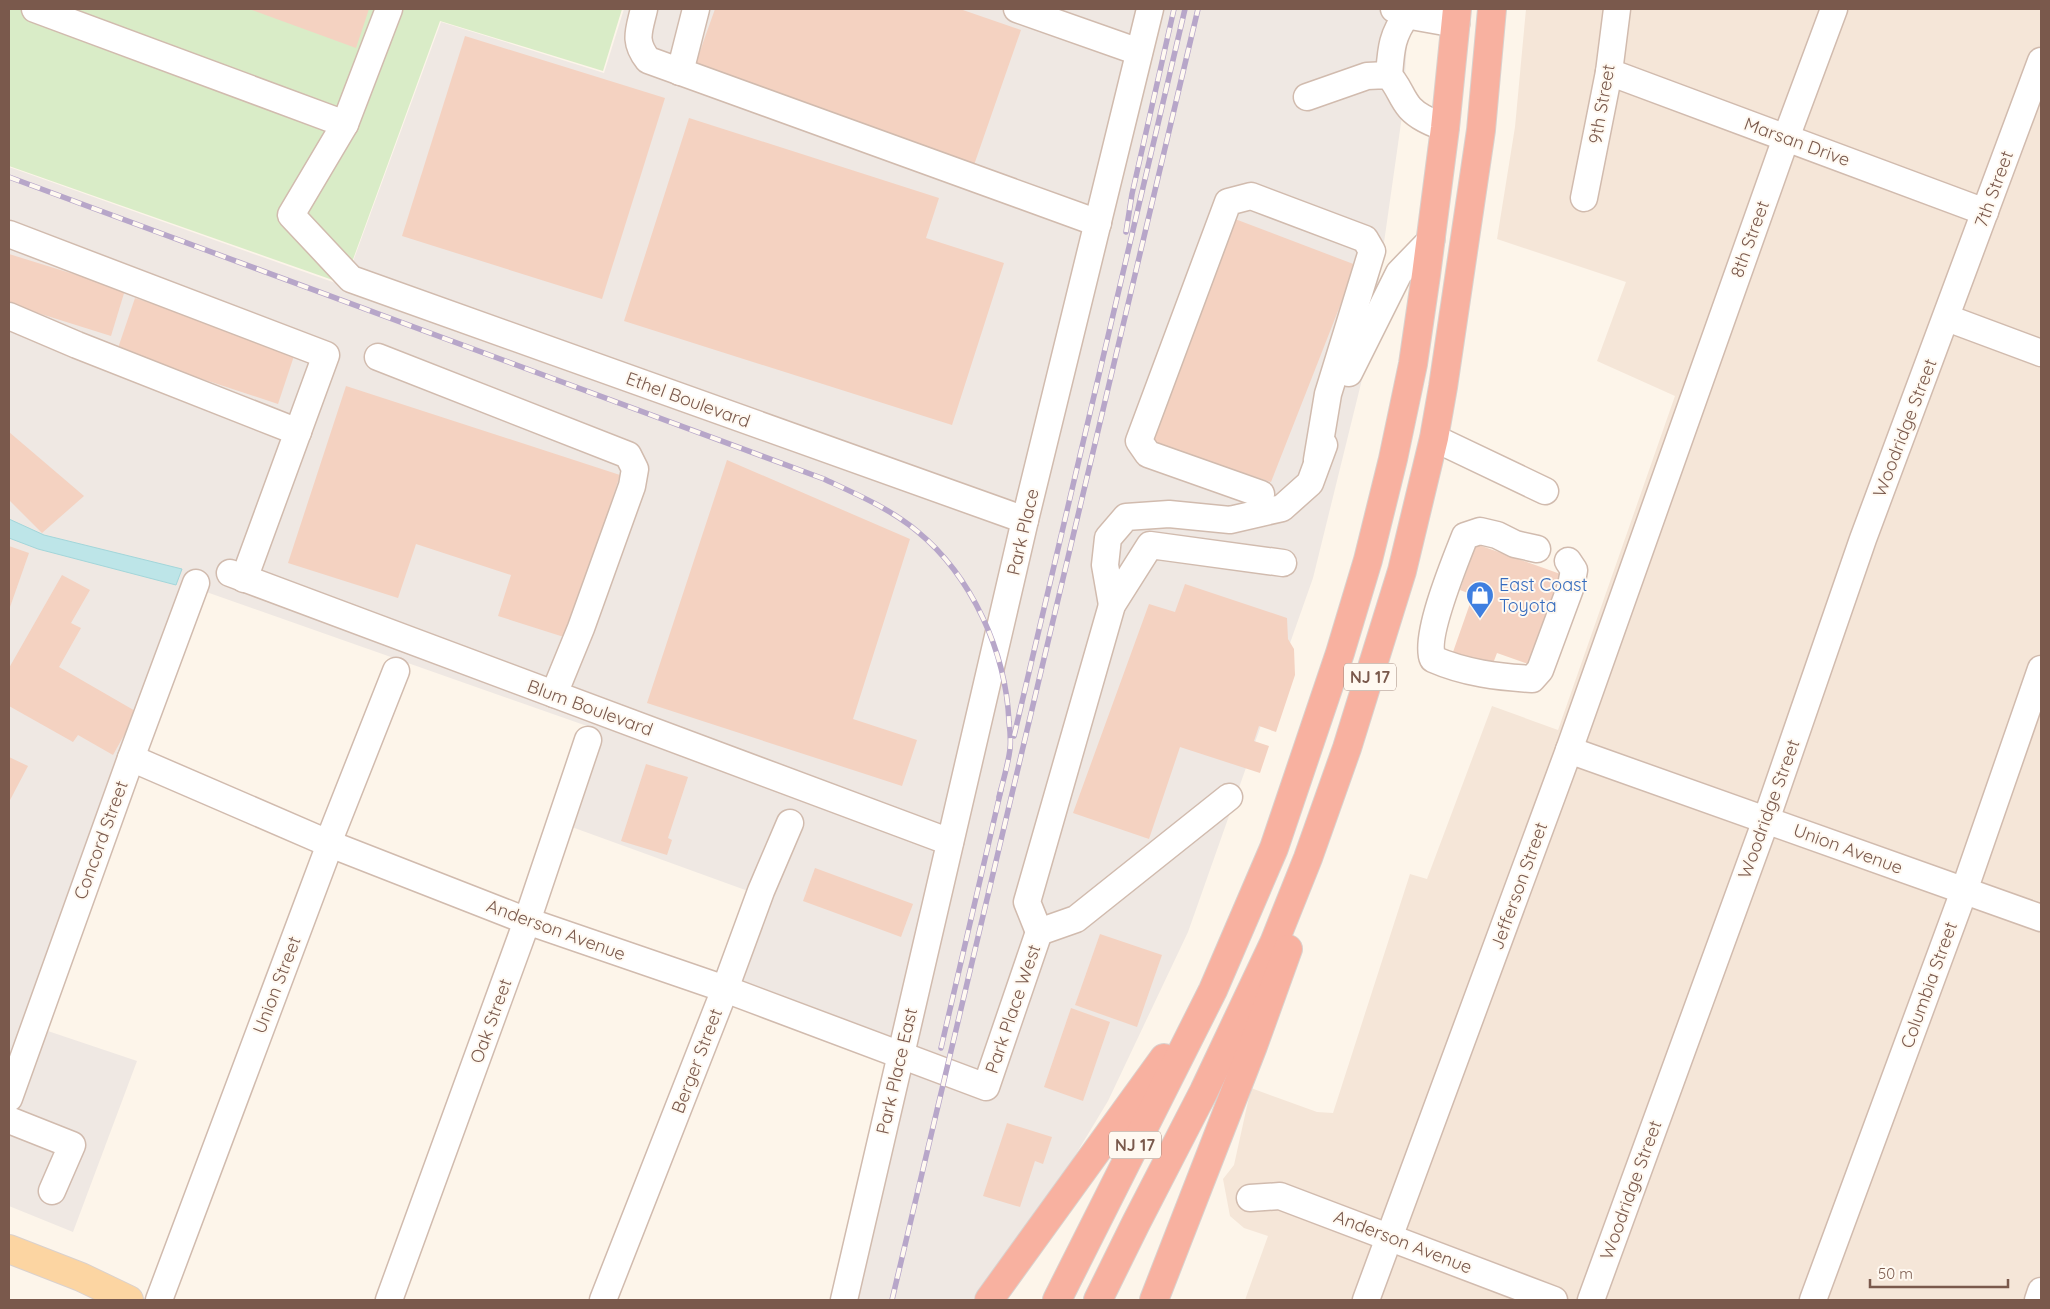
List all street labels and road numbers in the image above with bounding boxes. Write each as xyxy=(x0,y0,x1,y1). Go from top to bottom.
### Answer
street label: 9th Street xyxy=(1583,62,1620,146)
street label: Marsan Drive xyxy=(1741,112,1853,171)
street label: 7th Street xyxy=(1969,147,2018,230)
street label: 8th Street xyxy=(1725,197,1774,280)
street label: Woodridge Street xyxy=(1868,355,1942,500)
street label: Ethel Boulevard xyxy=(623,366,753,433)
street label: Park Place xyxy=(1001,486,1044,577)
road number: NJ 17 xyxy=(1344,664,1396,690)
street label: Blum Boulevard xyxy=(524,674,656,741)
street label: Woodridge Street xyxy=(1733,736,1804,882)
street label: Concord Street xyxy=(68,777,133,902)
street label: Union Avenue xyxy=(1790,818,1906,879)
street label: Jefferson Street xyxy=(1485,819,1552,953)
street label: Anderson Avenue xyxy=(484,894,629,965)
street label: Columbia Street xyxy=(1895,918,1962,1051)
street label: Union Street xyxy=(247,933,306,1037)
street label: Park Place West xyxy=(980,941,1045,1076)
street label: Oak Street xyxy=(465,975,516,1066)
street label: Berger Street xyxy=(666,1005,727,1117)
street label: Park Place East xyxy=(871,1006,922,1136)
street label: Woodridge Street xyxy=(1595,1117,1666,1263)
road number: NJ 17 xyxy=(1109,1132,1161,1158)
street label: Anderson Avenue xyxy=(1331,1205,1476,1278)

